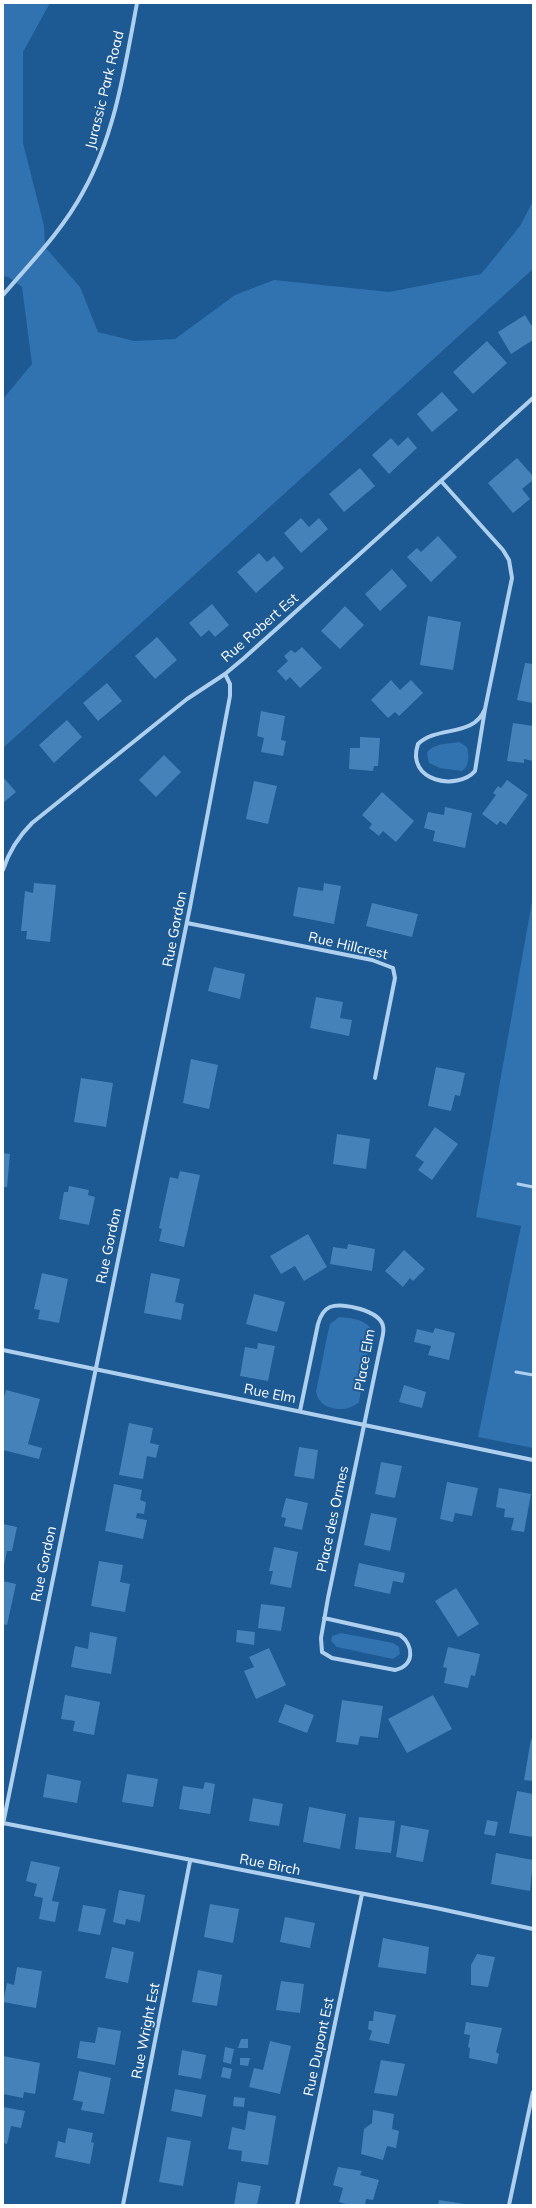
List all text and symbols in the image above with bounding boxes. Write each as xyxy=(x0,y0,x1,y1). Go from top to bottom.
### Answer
street label: Jurassic Park Road xyxy=(82,29,128,151)
street label: Rue Robert Est xyxy=(218,590,302,666)
street label: Rue Gordon xyxy=(159,890,191,968)
street label: Rue Hillcrest xyxy=(307,929,389,963)
street label: Rue Gordon xyxy=(93,1207,125,1285)
street label: Place Elm xyxy=(351,1328,379,1392)
street label: Rue Elm xyxy=(242,1381,298,1407)
street label: Place des Ormes xyxy=(314,1464,352,1574)
street label: Rue Gordon xyxy=(28,1525,60,1603)
street label: Rue Birch xyxy=(238,1851,302,1879)
street label: Rue Wright Est xyxy=(128,1982,164,2080)
street label: Rue Dupont Est xyxy=(300,1996,338,2098)

